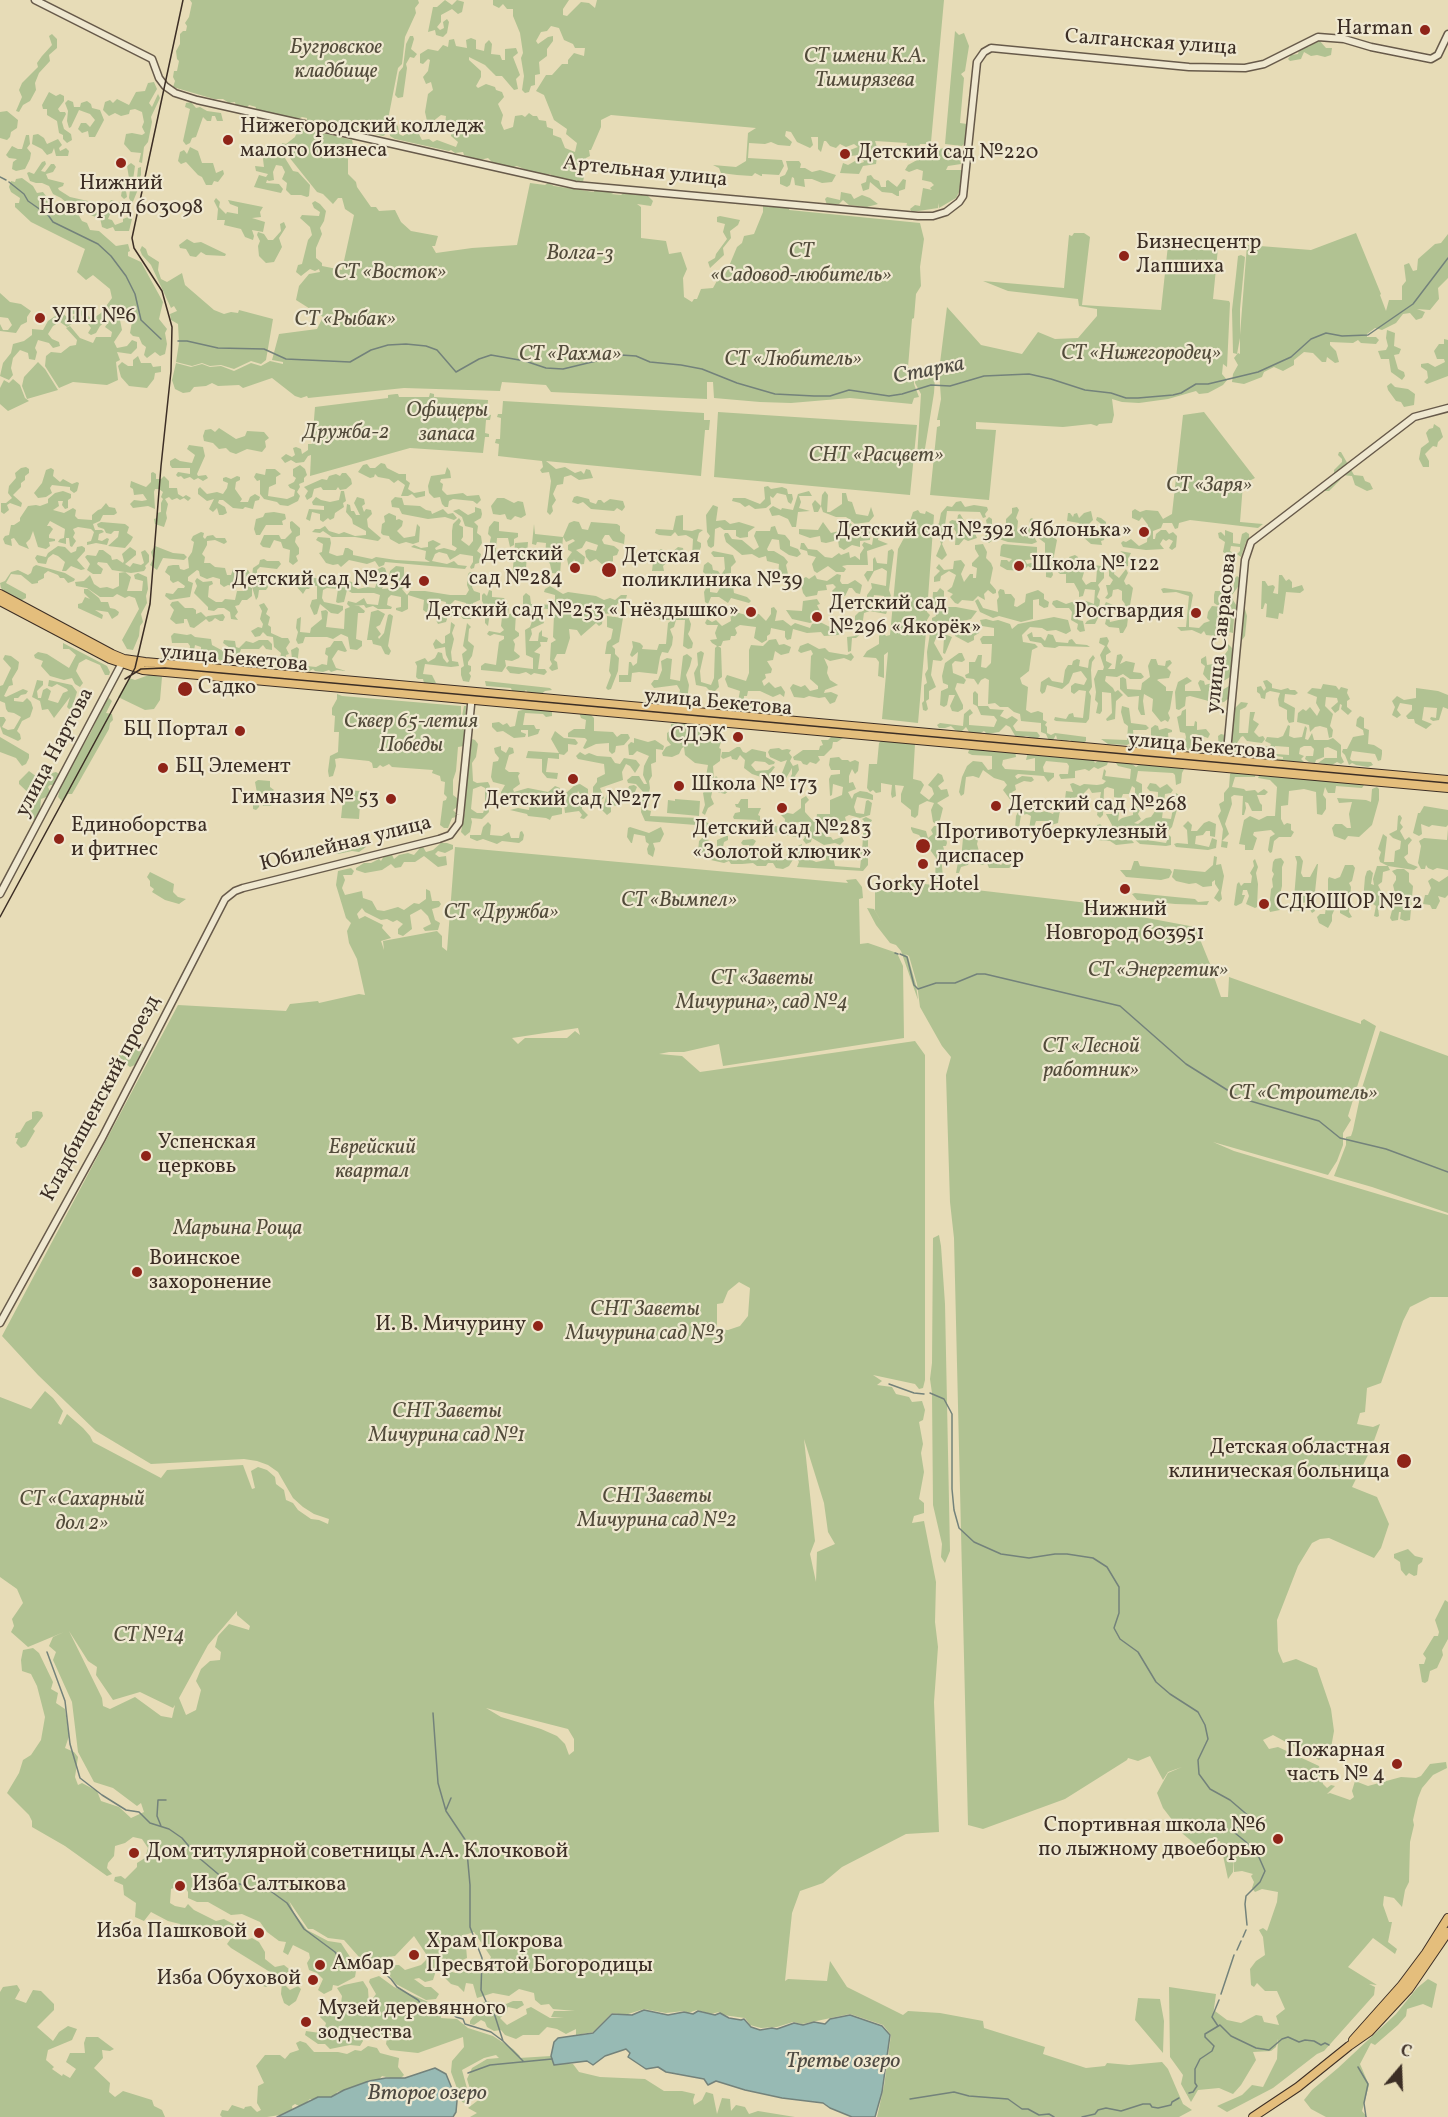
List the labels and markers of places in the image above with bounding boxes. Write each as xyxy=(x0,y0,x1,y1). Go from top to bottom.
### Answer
place label: Harman xyxy=(1336,17,1413,43)
marker: Harman xyxy=(1418,23,1432,37)
place label: Нижегородский колледж малого бизнеса xyxy=(240,115,484,165)
marker: Нижегородский колледж малого бизнеса xyxy=(221,133,235,147)
place label: Детский сад №220 xyxy=(857,141,1038,167)
marker: Детский сад №220 xyxy=(838,147,852,161)
marker: Нижний Новгород 603098 xyxy=(114,156,128,170)
place label: Нижний Новгород 603098 xyxy=(39,172,203,222)
place label: Бизнесцентр Лапшиха xyxy=(1136,231,1261,281)
marker: Бизнесцентр Лапшиха xyxy=(1117,249,1131,263)
place label: УПП №6 xyxy=(52,305,136,331)
marker: УПП №6 xyxy=(33,311,47,325)
place label: Детский сад №392 «Яблонька» xyxy=(835,519,1132,545)
marker: Детский сад №392 «Яблонька» xyxy=(1137,525,1151,539)
place label: Детский сад №284 xyxy=(469,543,563,593)
place label: Детская поликлиника №39 xyxy=(622,545,802,595)
place label: Школа № 122 xyxy=(1031,553,1160,579)
marker: Школа № 122 xyxy=(1012,559,1026,573)
marker: Детский сад №284 xyxy=(568,561,582,575)
marker: Детская поликлиника №39 xyxy=(600,561,618,579)
place label: Детский сад №254 xyxy=(232,568,412,594)
marker: Детский сад №254 xyxy=(417,574,431,588)
place label: Детский сад №296 «Якорёк» xyxy=(829,592,981,642)
place label: Детский сад №253 «Гнёздышко» xyxy=(426,599,739,625)
place label: Росгвардия xyxy=(1074,600,1184,626)
marker: Детский сад №253 «Гнёздышко» xyxy=(744,605,758,619)
marker: Росгвардия xyxy=(1189,606,1203,620)
marker: Детский сад №296 «Якорёк» xyxy=(810,610,824,624)
place label: Садко xyxy=(198,676,256,702)
marker: Садко xyxy=(176,680,194,698)
place label: БЦ Портал xyxy=(123,718,228,744)
marker: БЦ Портал xyxy=(233,724,247,738)
place label: СДЭК xyxy=(670,724,726,750)
marker: СДЭК xyxy=(731,730,745,744)
place label: БЦ Элемент xyxy=(175,755,291,781)
marker: БЦ Элемент xyxy=(156,761,170,775)
marker: Детский сад №277 xyxy=(566,772,580,786)
place label: Школа № 173 xyxy=(691,773,818,799)
marker: Школа № 173 xyxy=(672,779,686,793)
place label: Гимназия № 53 xyxy=(231,786,379,812)
place label: Детский сад №277 xyxy=(484,788,662,814)
marker: Гимназия № 53 xyxy=(384,792,398,806)
place label: Детский сад №268 xyxy=(1008,793,1187,819)
marker: Детский сад №268 xyxy=(989,799,1003,813)
marker: Детский сад №283 «Золотой ключик» xyxy=(775,801,789,815)
place label: Единоборства и фитнес xyxy=(71,814,208,864)
place label: Детский сад №283 «Золотой ключик» xyxy=(692,817,872,867)
place label: Противотуберкулезный диспасер xyxy=(936,821,1167,871)
marker: Единоборства и фитнес xyxy=(52,832,66,846)
marker: Противотуберкулезный диспасер xyxy=(914,837,932,855)
marker: Gorky Hotel xyxy=(916,857,930,871)
place label: Gorky Hotel xyxy=(867,873,979,899)
marker: Нижний Новгород 603951 xyxy=(1118,882,1132,896)
place label: СДЮШОР №12 xyxy=(1276,891,1423,917)
marker: СДЮШОР №12 xyxy=(1257,897,1271,911)
place label: Нижний Новгород 603951 xyxy=(1045,898,1205,948)
place label: Успенская церковь xyxy=(158,1131,256,1181)
marker: Успенская церковь xyxy=(139,1149,153,1163)
place label: Воинское захоронение xyxy=(149,1247,272,1297)
marker: Воинское захоронение xyxy=(130,1265,144,1279)
place label: И. В. Мичурину xyxy=(375,1313,526,1339)
marker: И. В. Мичурину xyxy=(531,1319,545,1333)
place label: Детская областная клиническая больница xyxy=(1169,1436,1390,1486)
marker: Детская областная клиническая больница xyxy=(1395,1452,1413,1470)
place label: Пожарная часть № 4 xyxy=(1286,1739,1385,1789)
marker: Пожарная часть № 4 xyxy=(1390,1757,1404,1771)
place label: Спортивная школа №6 по лыжному двоеборью xyxy=(1038,1814,1266,1864)
marker: Спортивная школа №6 по лыжному двоеборью xyxy=(1271,1832,1285,1846)
place label: Дом титулярной советницы А.А. Клочковой xyxy=(146,1840,568,1866)
marker: Дом титулярной советницы А.А. Клочковой xyxy=(127,1846,141,1860)
place label: Изба Салтыкова xyxy=(192,1873,347,1899)
marker: Изба Салтыкова xyxy=(173,1879,187,1893)
place label: Изба Пашковой xyxy=(96,1920,247,1946)
marker: Изба Пашковой xyxy=(252,1926,266,1940)
place label: Храм Покрова Пресвятой Богородицы xyxy=(426,1930,653,1980)
marker: Храм Покрова Пресвятой Богородицы xyxy=(407,1948,421,1962)
place label: Амбар xyxy=(332,1952,394,1978)
marker: Амбар xyxy=(313,1958,327,1972)
place label: Изба Обуховой xyxy=(156,1967,301,1993)
marker: Изба Обуховой xyxy=(306,1973,320,1987)
place label: Музей деревянного зодчества xyxy=(318,1997,506,2047)
marker: Музей деревянного зодчества xyxy=(299,2015,313,2029)

